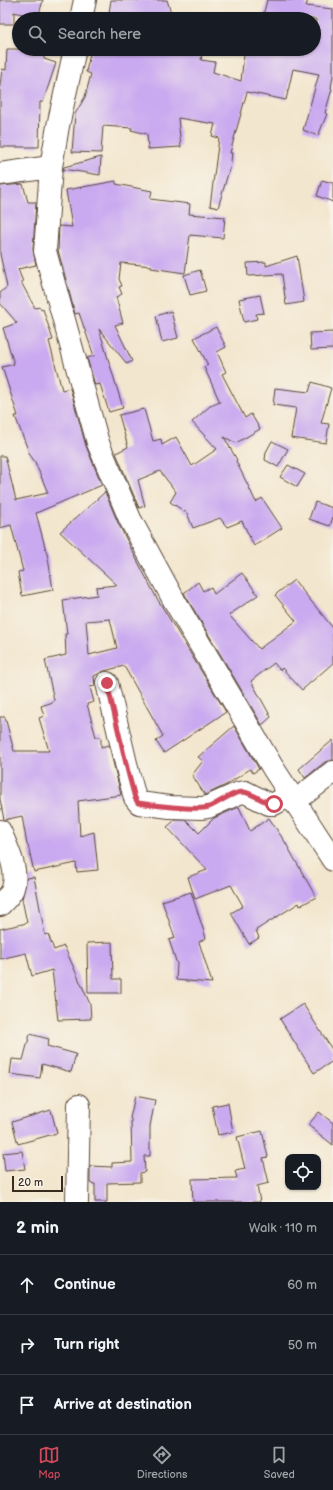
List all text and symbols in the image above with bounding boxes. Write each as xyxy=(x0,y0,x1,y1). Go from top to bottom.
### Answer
search box xyxy=(12,12,321,56)
icon: search xyxy=(26,23,48,45)
text: Search here xyxy=(58,25,141,44)
route end xyxy=(98,674,116,692)
route start xyxy=(265,795,283,813)
map controls xyxy=(285,1154,321,1190)
button: locate xyxy=(285,1154,321,1190)
scale bar xyxy=(12,1174,63,1193)
text: 20 m xyxy=(18,1176,43,1189)
text: 2 min xyxy=(16,1218,59,1238)
text: Walk · 110 m xyxy=(249,1220,317,1236)
icon: ahead xyxy=(16,1274,38,1296)
text: Continue xyxy=(54,1275,116,1294)
text: 60 m xyxy=(287,1277,317,1293)
icon: right xyxy=(16,1334,38,1356)
text: Turn right xyxy=(54,1335,119,1354)
text: 50 m xyxy=(288,1337,317,1353)
icon: arrive xyxy=(16,1394,38,1416)
text: Arrive at destination xyxy=(54,1395,192,1414)
tab: Map xyxy=(38,1444,60,1481)
tab: Directions xyxy=(137,1444,187,1481)
tab: Saved xyxy=(264,1444,295,1481)

